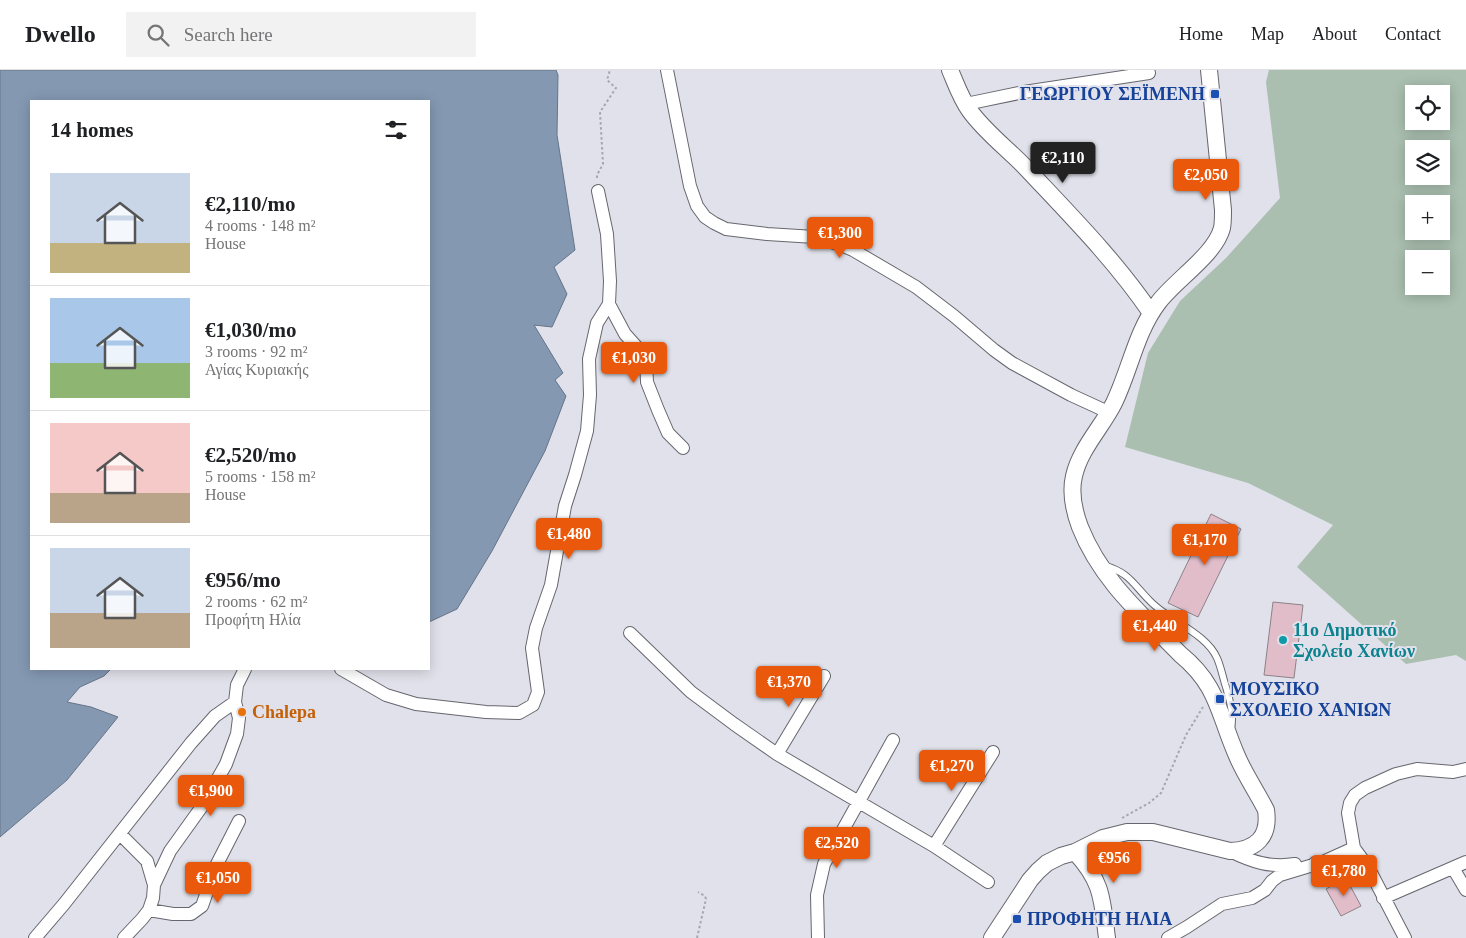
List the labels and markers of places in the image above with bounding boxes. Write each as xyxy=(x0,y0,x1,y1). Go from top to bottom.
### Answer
place label: ΓΕΩΡΓΙΟΥ ΣΕΪΜΕΝΗ xyxy=(1020,84,1205,104)
marker: ΓΕΩΡΓΙΟΥ ΣΕΪΜΕΝΗ xyxy=(1209,88,1221,100)
pin: €2,110 xyxy=(1022,142,1104,184)
pin: €2,050 xyxy=(1165,158,1247,201)
pin: €1,300 xyxy=(799,216,881,259)
pin: €1,030 xyxy=(593,342,675,384)
pin: €1,480 xyxy=(528,518,610,560)
pin: €1,170 xyxy=(1164,524,1246,566)
pin: €1,440 xyxy=(1114,610,1196,652)
place label: 11o Δημοτικό Σχολείο Χανίων xyxy=(1293,620,1415,661)
marker: 11o Δημοτικό Σχολείο Χανίων xyxy=(1277,634,1289,646)
pin: €1,370 xyxy=(748,666,830,708)
place label: ΜΟΥΣΙΚΟ ΣΧΟΛΕΙΟ ΧΑΝΙΩΝ xyxy=(1230,679,1391,720)
marker: ΜΟΥΣΙΚΟ ΣΧΟΛΕΙΟ ΧΑΝΙΩΝ xyxy=(1214,693,1226,705)
place label: Chalepa xyxy=(252,702,316,722)
marker: Chalepa xyxy=(236,706,248,718)
pin: €1,270 xyxy=(911,750,993,792)
pin: €1,900 xyxy=(170,774,252,817)
pin: €2,520 xyxy=(796,826,878,869)
pin: €956 xyxy=(1084,842,1144,884)
pin: €1,780 xyxy=(1303,854,1385,897)
pin: €1,050 xyxy=(177,862,259,904)
place label: ΠΡΟΦΗΤΗ ΗΛΙΑ xyxy=(1027,909,1172,929)
marker: ΠΡΟΦΗΤΗ ΗΛΙΑ xyxy=(1011,913,1023,925)

